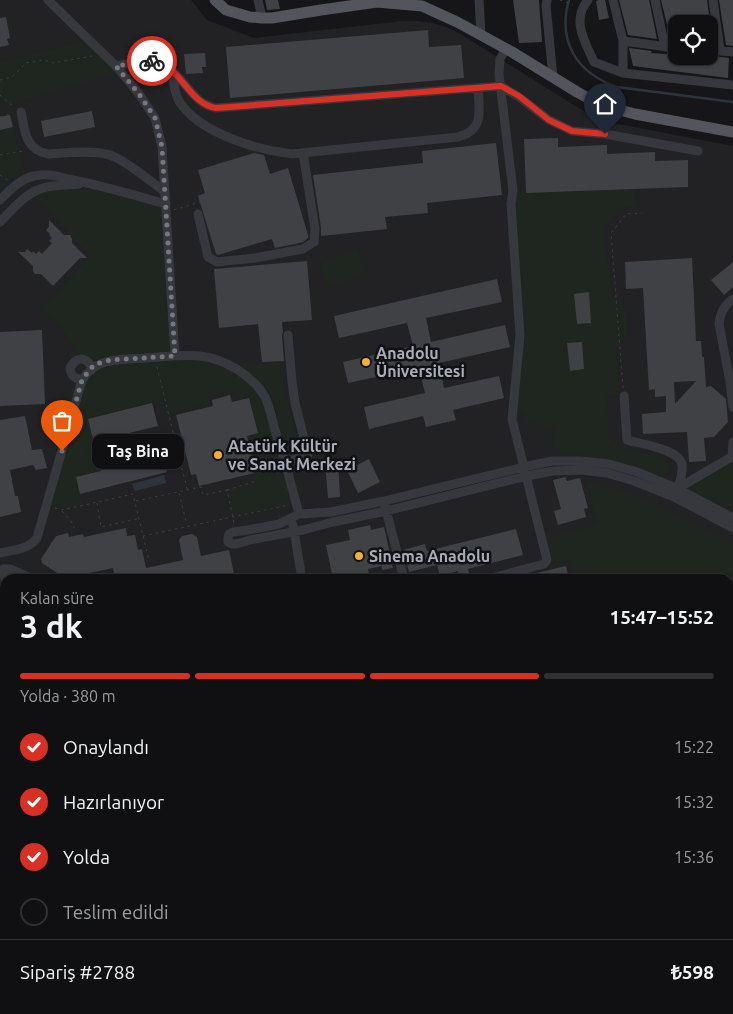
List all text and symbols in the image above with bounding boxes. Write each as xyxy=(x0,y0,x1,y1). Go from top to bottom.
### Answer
map controls xyxy=(668,15,718,65)
button: locate xyxy=(668,15,718,65)
courier xyxy=(127,36,177,86)
icon: bike xyxy=(138,47,166,75)
pin xyxy=(584,83,626,134)
icon: home xyxy=(591,90,619,118)
place label: Anadolu Üniversitesi xyxy=(376,344,465,380)
marker: Anadolu Üniversitesi xyxy=(360,356,372,368)
pin xyxy=(41,400,83,451)
icon: bag xyxy=(48,407,76,435)
callout: Taş Bina xyxy=(92,434,184,468)
place label: Atatürk Kültür ve Sanat Merkezi xyxy=(228,437,356,473)
text: Taş Bina xyxy=(107,442,169,460)
marker: Atatürk Kültür ve Sanat Merkezi xyxy=(212,449,224,461)
place label: Sinema Anadolu xyxy=(369,547,490,565)
marker: Sinema Anadolu xyxy=(353,550,365,562)
text: Kalan süre xyxy=(20,589,94,607)
text: 15:47–15:52 xyxy=(609,606,714,628)
text: 3 dk xyxy=(20,608,83,644)
text: Yolda · 380 m xyxy=(20,687,116,705)
icon: check xyxy=(20,733,48,761)
text: Onaylandı xyxy=(63,736,149,758)
text: 15:22 xyxy=(674,738,714,756)
icon: check xyxy=(20,788,48,816)
text: Hazırlanıyor xyxy=(63,791,164,813)
text: 15:32 xyxy=(674,793,714,811)
icon: check xyxy=(20,843,48,871)
text: Yolda xyxy=(63,846,110,868)
text: 15:36 xyxy=(674,848,714,866)
text: Teslim edildi xyxy=(63,901,169,923)
text: Sipariş #2788 xyxy=(20,961,135,983)
text: ₺598 xyxy=(671,961,714,983)

